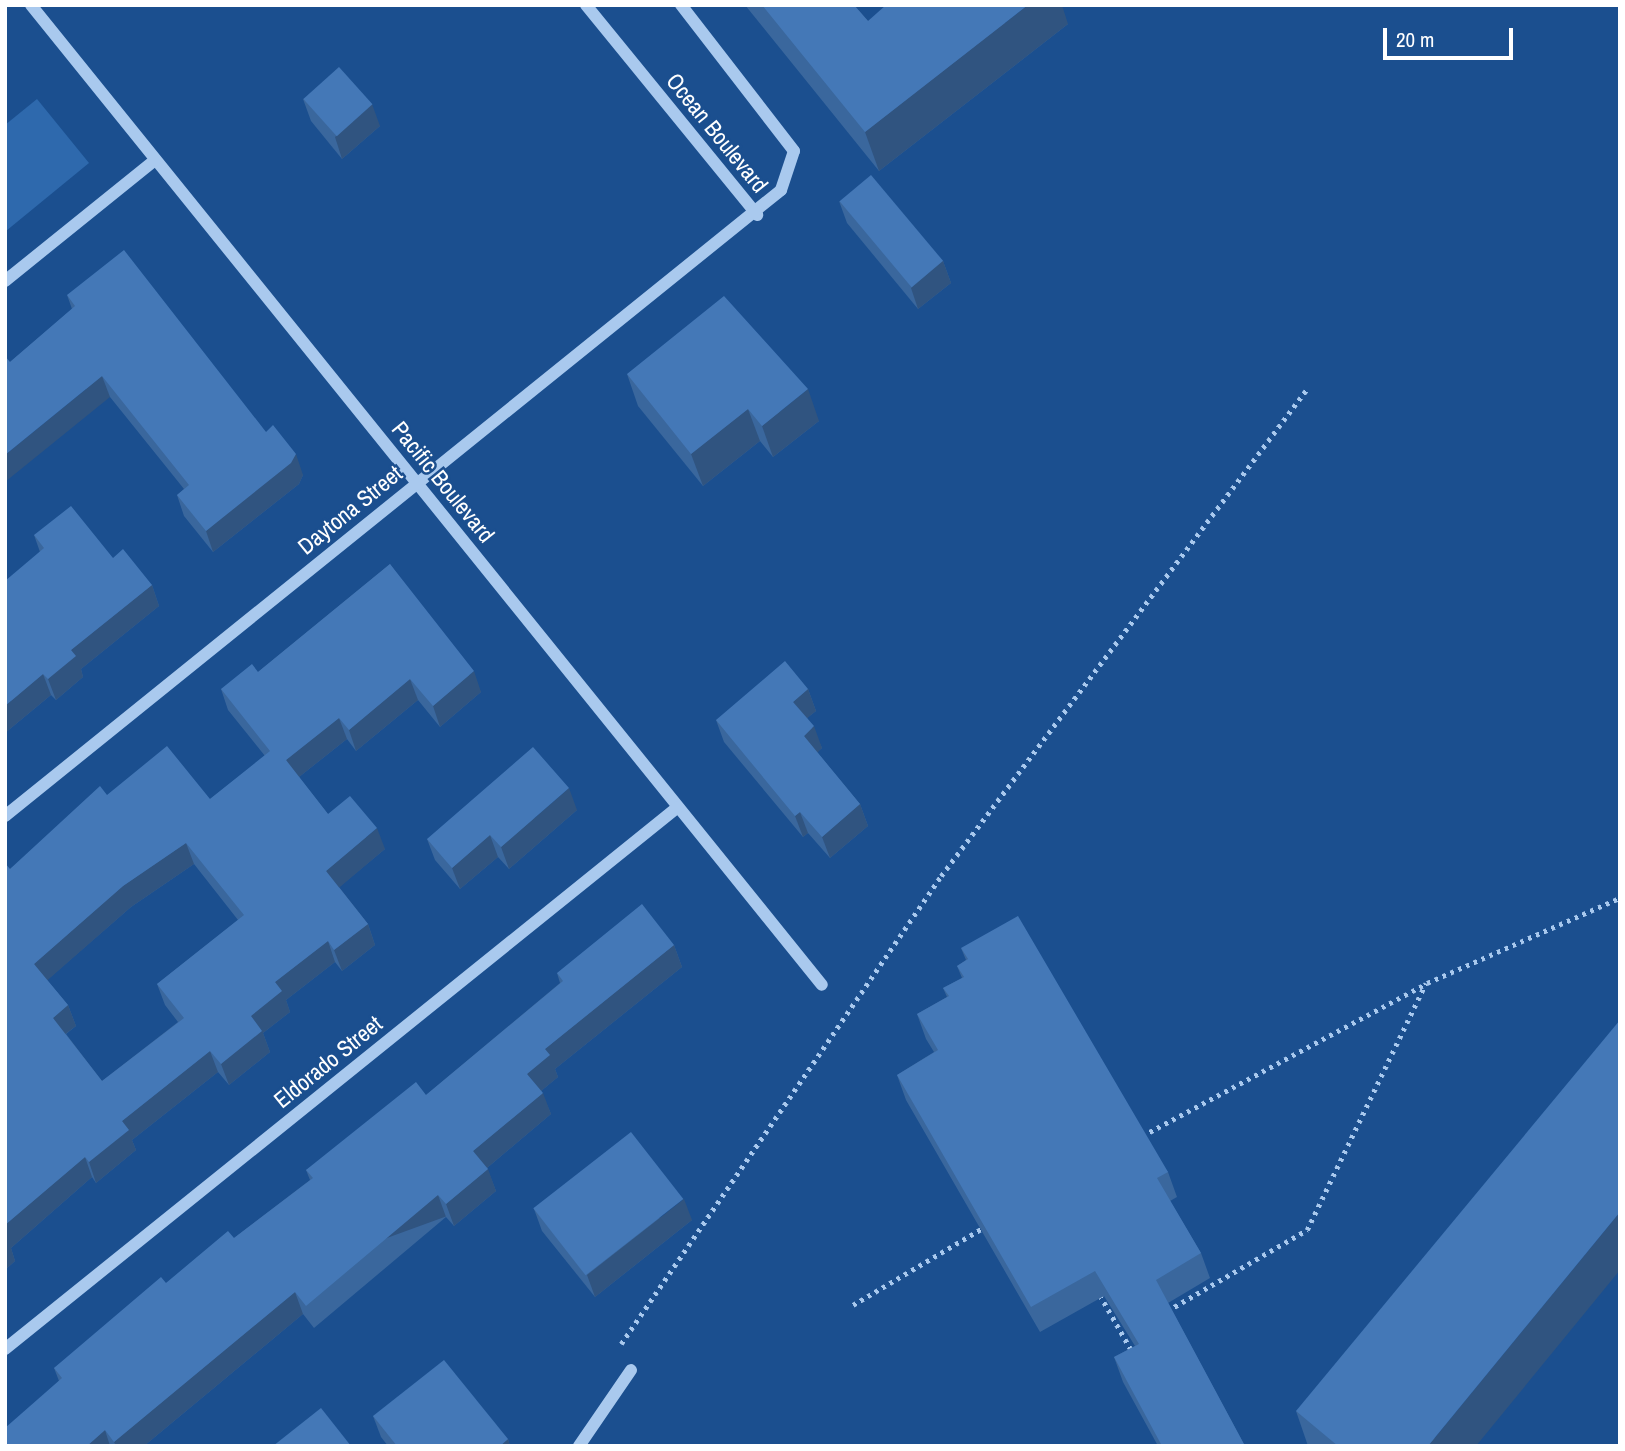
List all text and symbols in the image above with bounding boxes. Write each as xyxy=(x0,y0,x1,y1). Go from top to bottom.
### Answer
scale bar xyxy=(1387,14,1516,58)
text: 20 m xyxy=(1396,25,1434,54)
street label: Ocean Boulevard xyxy=(660,68,774,198)
street label: Pacific Boulevard xyxy=(386,416,500,548)
street label: Daytona Street xyxy=(292,460,408,560)
street label: Eldorado Street xyxy=(268,1010,388,1114)

